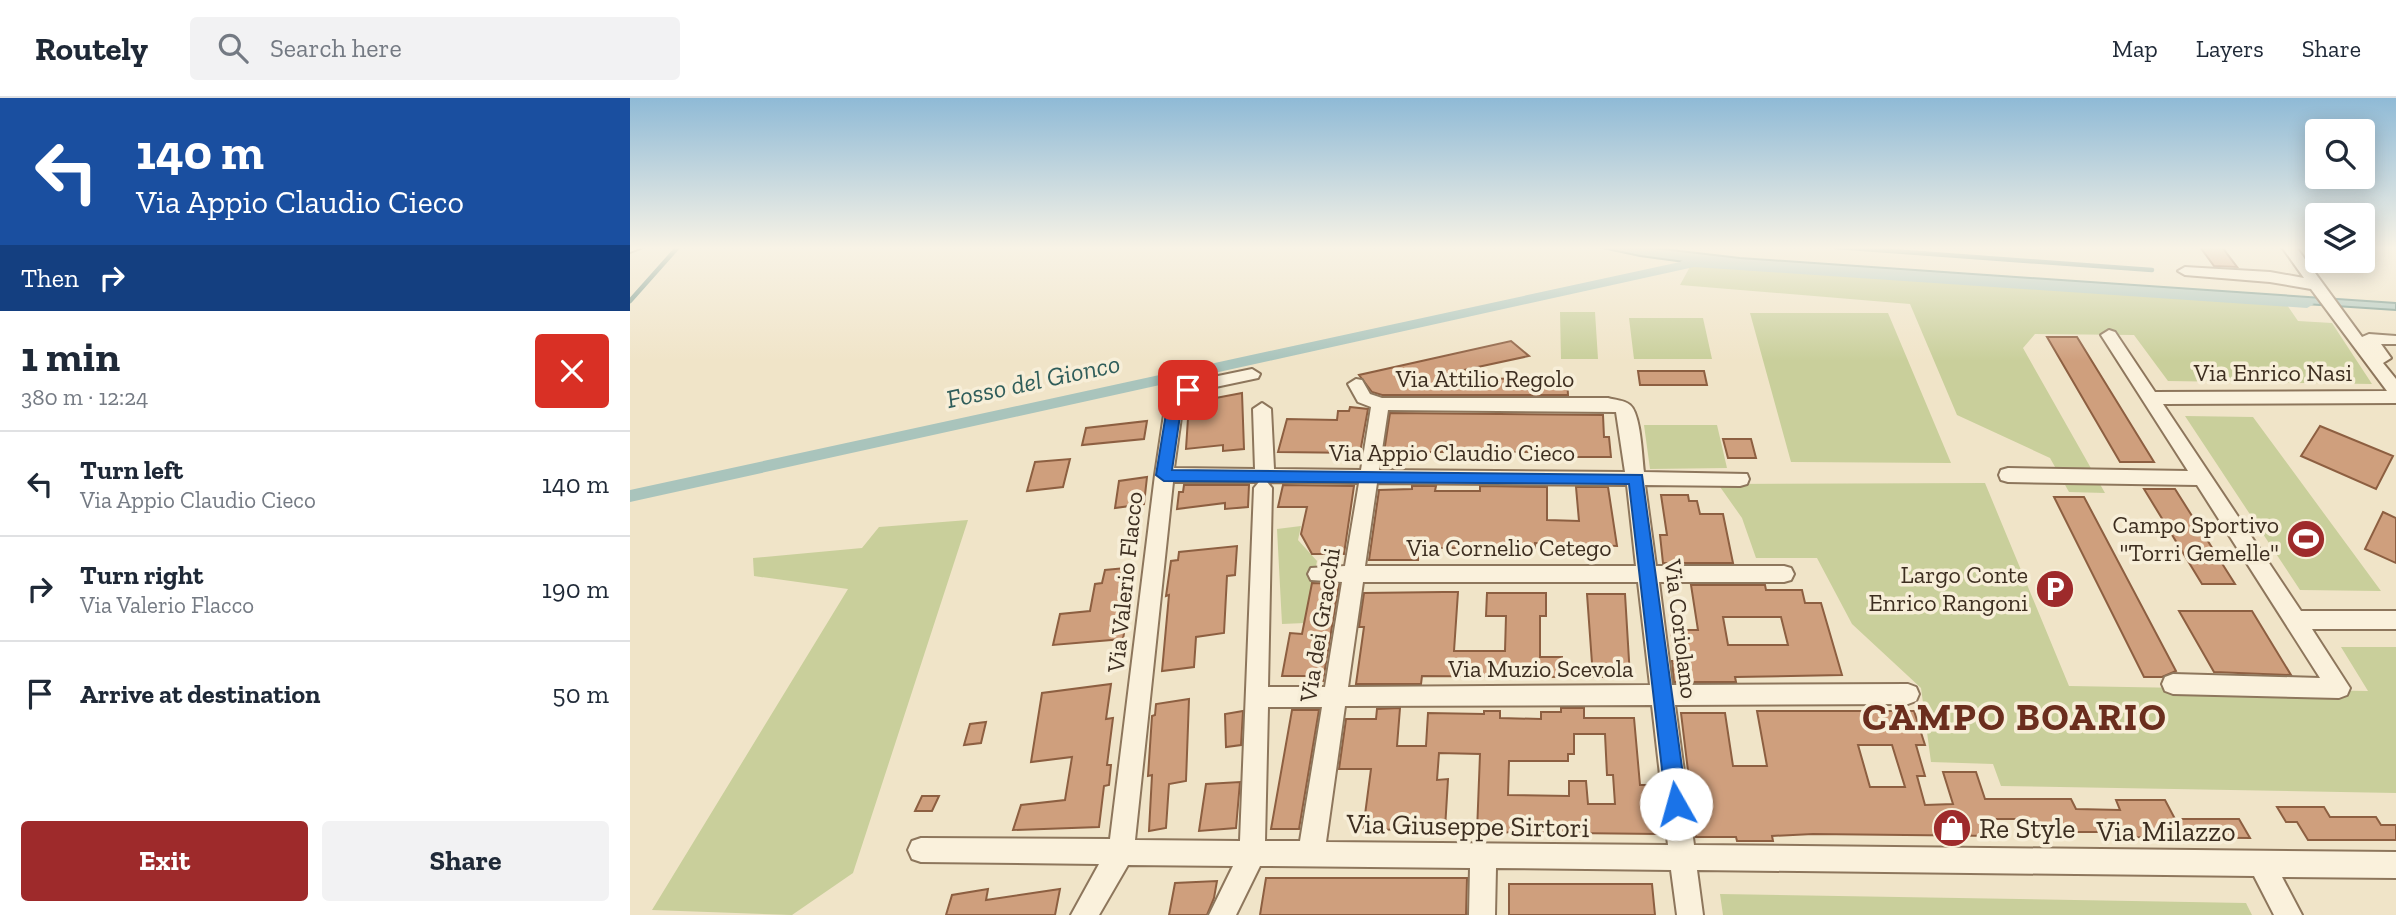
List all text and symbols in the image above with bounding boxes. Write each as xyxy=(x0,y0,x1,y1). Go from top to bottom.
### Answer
search box xyxy=(190,17,680,80)
text: Routely xyxy=(35,29,148,68)
icon: search xyxy=(214,29,252,67)
text: Search here xyxy=(270,32,402,64)
text: Map xyxy=(2112,34,2158,63)
text: Layers xyxy=(2196,34,2264,63)
text: Share xyxy=(2302,34,2361,63)
map controls xyxy=(2305,119,2375,273)
button: search xyxy=(2305,119,2375,189)
text: 140 m xyxy=(136,123,264,182)
icon: left xyxy=(21,126,112,217)
text: Via Appio Claudio Cieco xyxy=(136,183,464,221)
button: layers xyxy=(2305,203,2375,273)
icon: right xyxy=(93,259,131,297)
text: Then xyxy=(21,262,79,294)
text: 1 min xyxy=(21,331,120,382)
button: close xyxy=(535,334,609,408)
water label: Fosso del Gionco xyxy=(943,347,1123,415)
street label: Via Enrico Nasi xyxy=(2193,358,2352,387)
pin xyxy=(1158,360,1218,420)
street label: Via Attilio Regolo xyxy=(1395,364,1574,393)
icon: arrive xyxy=(1169,371,1207,409)
text: 380 m · 12:24 xyxy=(21,383,149,411)
street label: Via Appio Claudio Cieco xyxy=(1328,438,1575,467)
text: Turn left xyxy=(80,454,183,486)
icon: left xyxy=(21,465,59,503)
text: 140 m xyxy=(542,468,609,500)
text: Via Appio Claudio Cieco xyxy=(80,486,316,514)
street label: Via Valerio Flacco xyxy=(1100,490,1148,675)
place label: Campo Sportivo "Torri Gemelle" xyxy=(2112,510,2279,567)
sports icon: Campo Sportivo "Torri Gemelle" xyxy=(2285,518,2327,560)
street label: Via Cornelio Cetego xyxy=(1405,533,1612,562)
street label: Via dei Gracchi xyxy=(1293,545,1346,705)
street label: Via Coriolano xyxy=(1658,557,1704,700)
text: Turn right xyxy=(80,559,203,591)
place label: Largo Conte Enrico Rangoni xyxy=(1868,560,2028,617)
parking icon: Largo Conte Enrico Rangoni xyxy=(2034,568,2076,610)
icon: right xyxy=(21,570,59,608)
text: 190 m xyxy=(542,573,609,605)
text: Via Valerio Flacco xyxy=(80,591,254,619)
street label: Via Muzio Scevola xyxy=(1447,654,1634,683)
icon: arrive xyxy=(21,675,59,713)
text: Arrive at destination xyxy=(80,678,320,710)
text: 50 m xyxy=(552,678,609,710)
district label: CAMPO BOARIO xyxy=(1862,694,2168,740)
position arrow xyxy=(1639,767,1713,841)
street label: Via Giuseppe Sirtori xyxy=(1345,807,1590,844)
shop icon: Re Style xyxy=(1931,807,1973,849)
place label: Re Style xyxy=(1979,812,2075,845)
street label: Via Milazzo xyxy=(2095,815,2236,848)
button: Exit xyxy=(21,821,308,901)
button: Share xyxy=(322,821,609,901)

